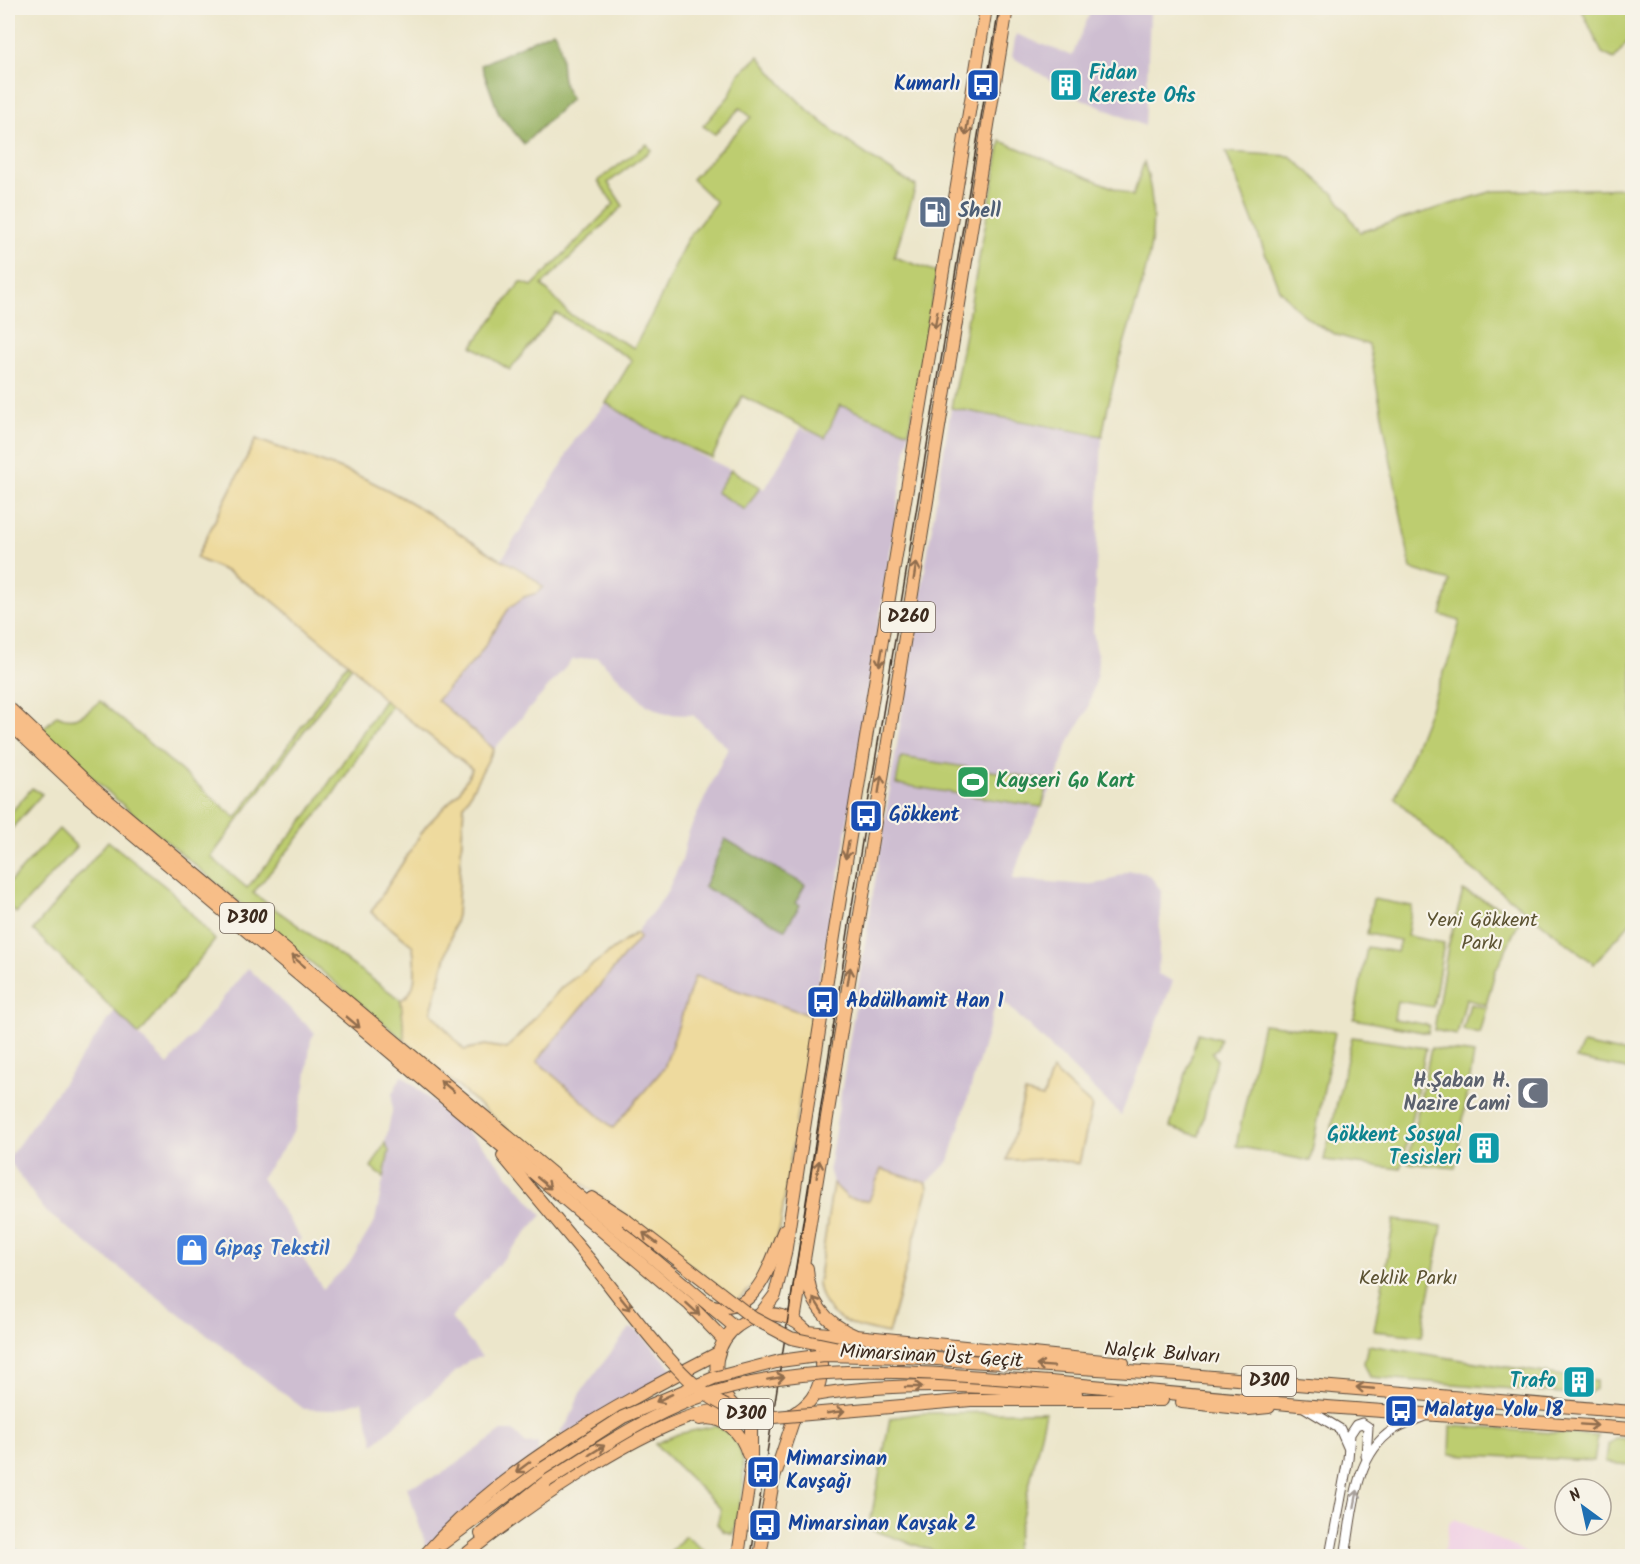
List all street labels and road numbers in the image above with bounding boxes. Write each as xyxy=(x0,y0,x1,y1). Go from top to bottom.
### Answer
road number: D260 xyxy=(881,602,935,632)
road number: D300 xyxy=(220,903,274,933)
street label: Nalçık Bulvarı xyxy=(1103,1334,1221,1374)
street label: Mimarsinan Üst Geçit xyxy=(839,1336,1024,1378)
road number: D300 xyxy=(1242,1366,1296,1396)
road number: D300 xyxy=(719,1399,773,1429)

